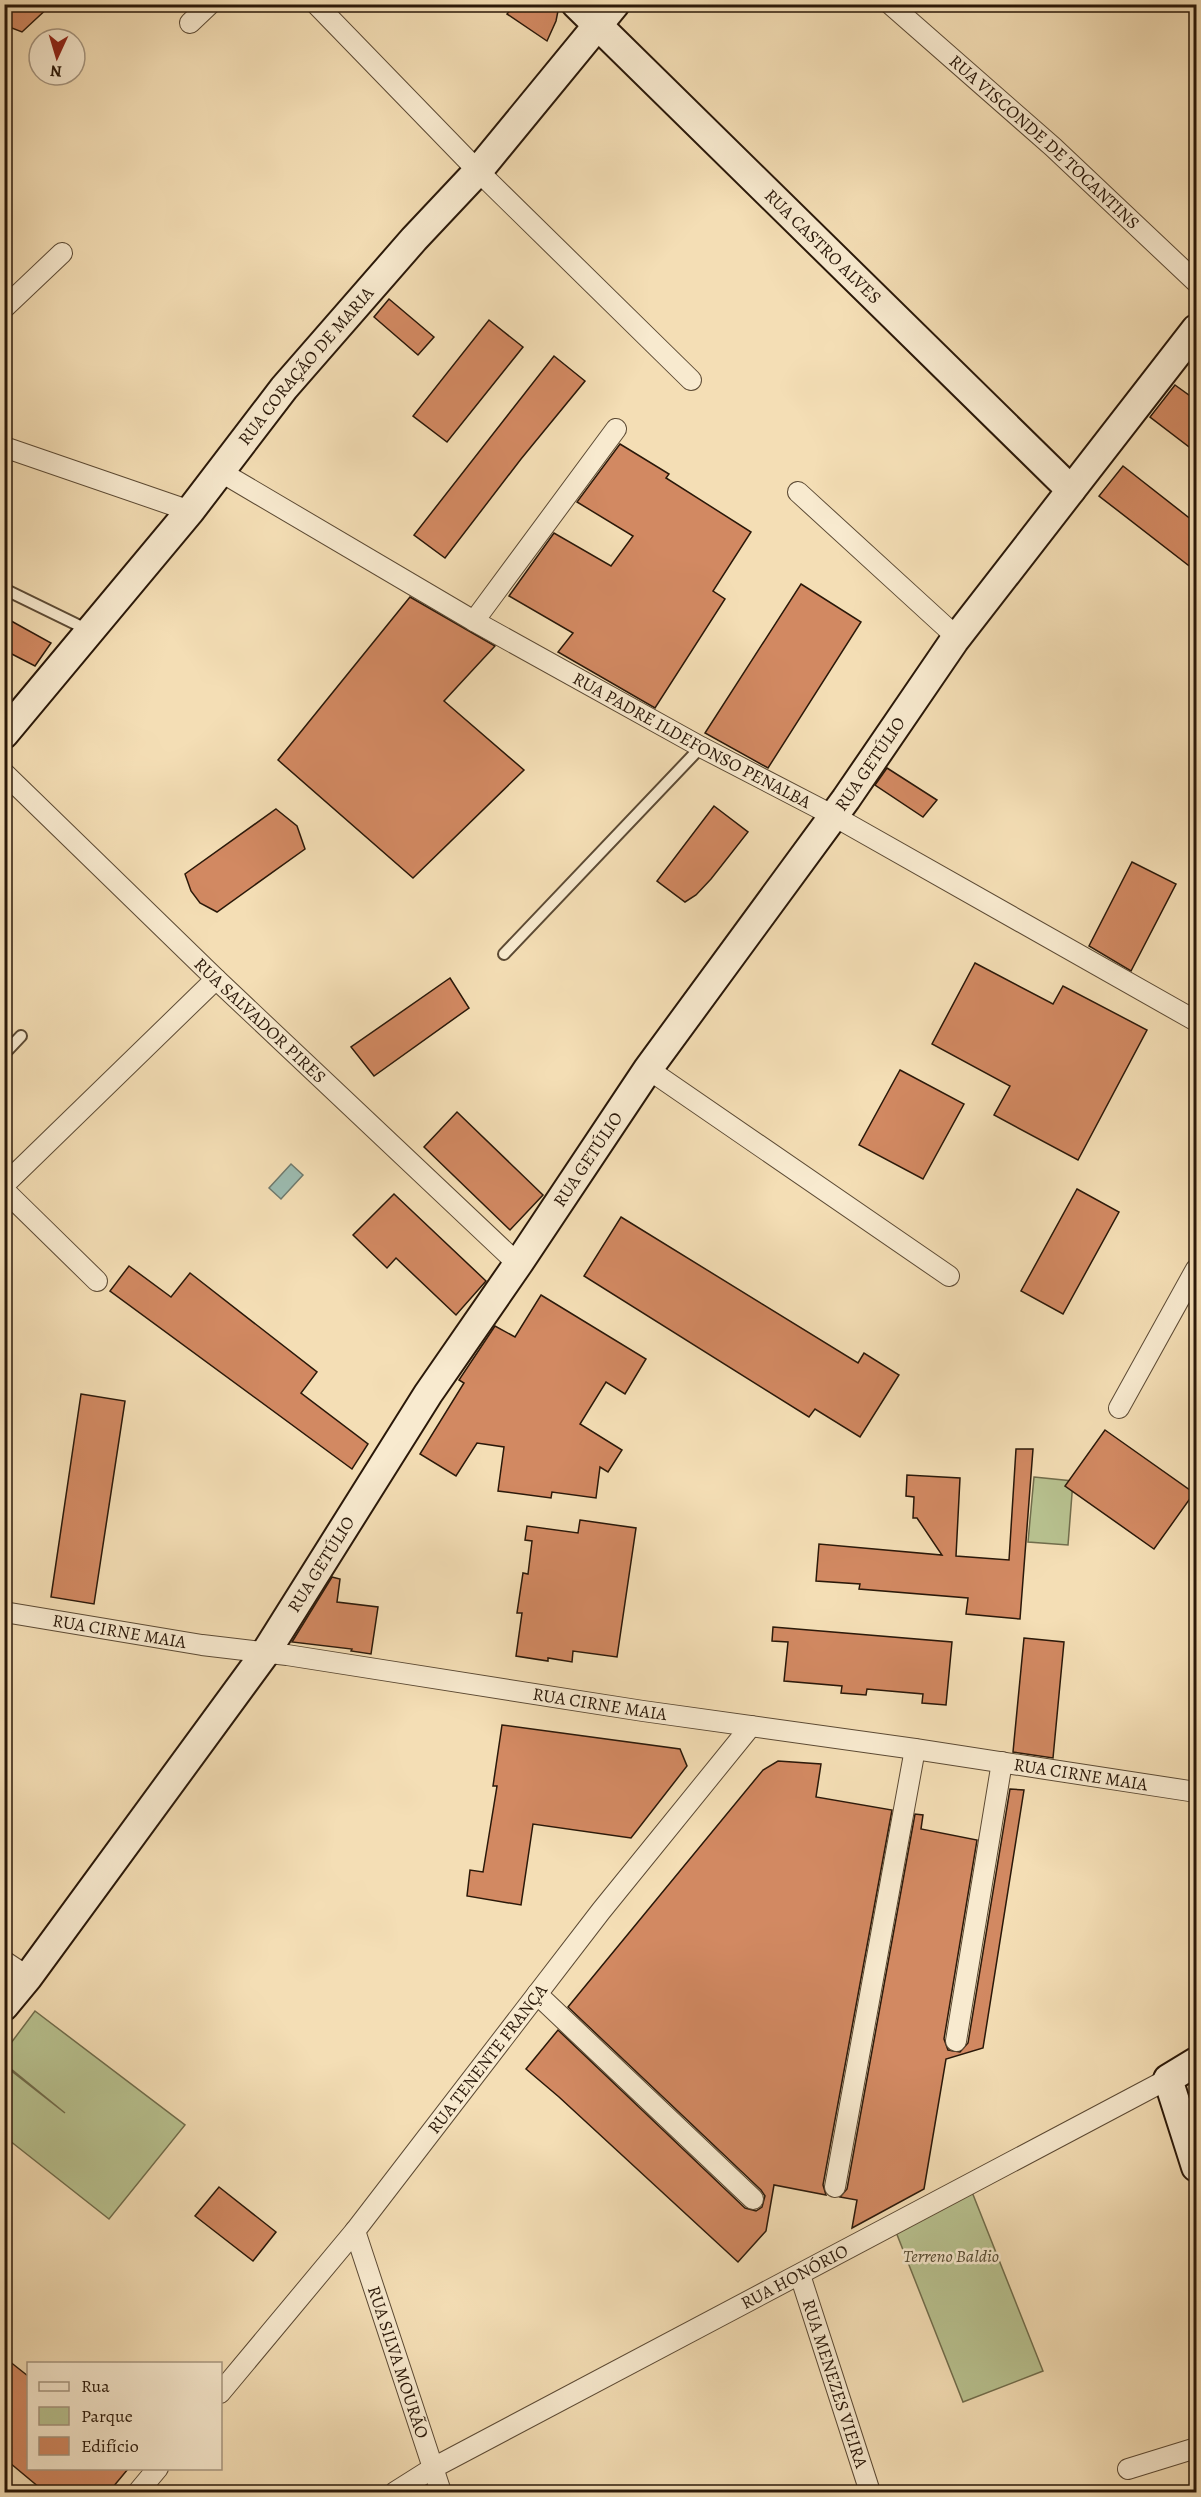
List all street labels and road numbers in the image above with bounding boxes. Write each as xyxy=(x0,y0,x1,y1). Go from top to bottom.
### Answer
street label: RUA VISCONDE DE TOCANTINS xyxy=(944,49,1145,235)
street label: RUA CASTRO ALVES xyxy=(759,184,887,309)
street label: RUA CORAÇÃO DE MARIA xyxy=(232,281,379,450)
street label: RUA PADRE ILDEFONSO PENALBA xyxy=(569,666,816,814)
street label: RUA GETÚLIO xyxy=(829,712,911,816)
street label: RUA SALVADOR PIRES xyxy=(189,952,331,1089)
street label: RUA GETÚLIO xyxy=(547,1107,628,1211)
street label: RUA GETÚLIO xyxy=(282,1512,360,1617)
street label: RUA CIRNE MAIA xyxy=(51,1608,189,1654)
street label: RUA CIRNE MAIA xyxy=(531,1682,669,1726)
street label: RUA CIRNE MAIA xyxy=(1012,1752,1150,1797)
street label: RUA TENENTE FRANÇA xyxy=(422,1979,553,2139)
street label: RUA HONÓRIO xyxy=(737,2238,852,2315)
street label: RUA SILVA MOURÃO xyxy=(362,2283,434,2441)
street label: RUA MENEZES VIEIRA xyxy=(796,2296,874,2472)

